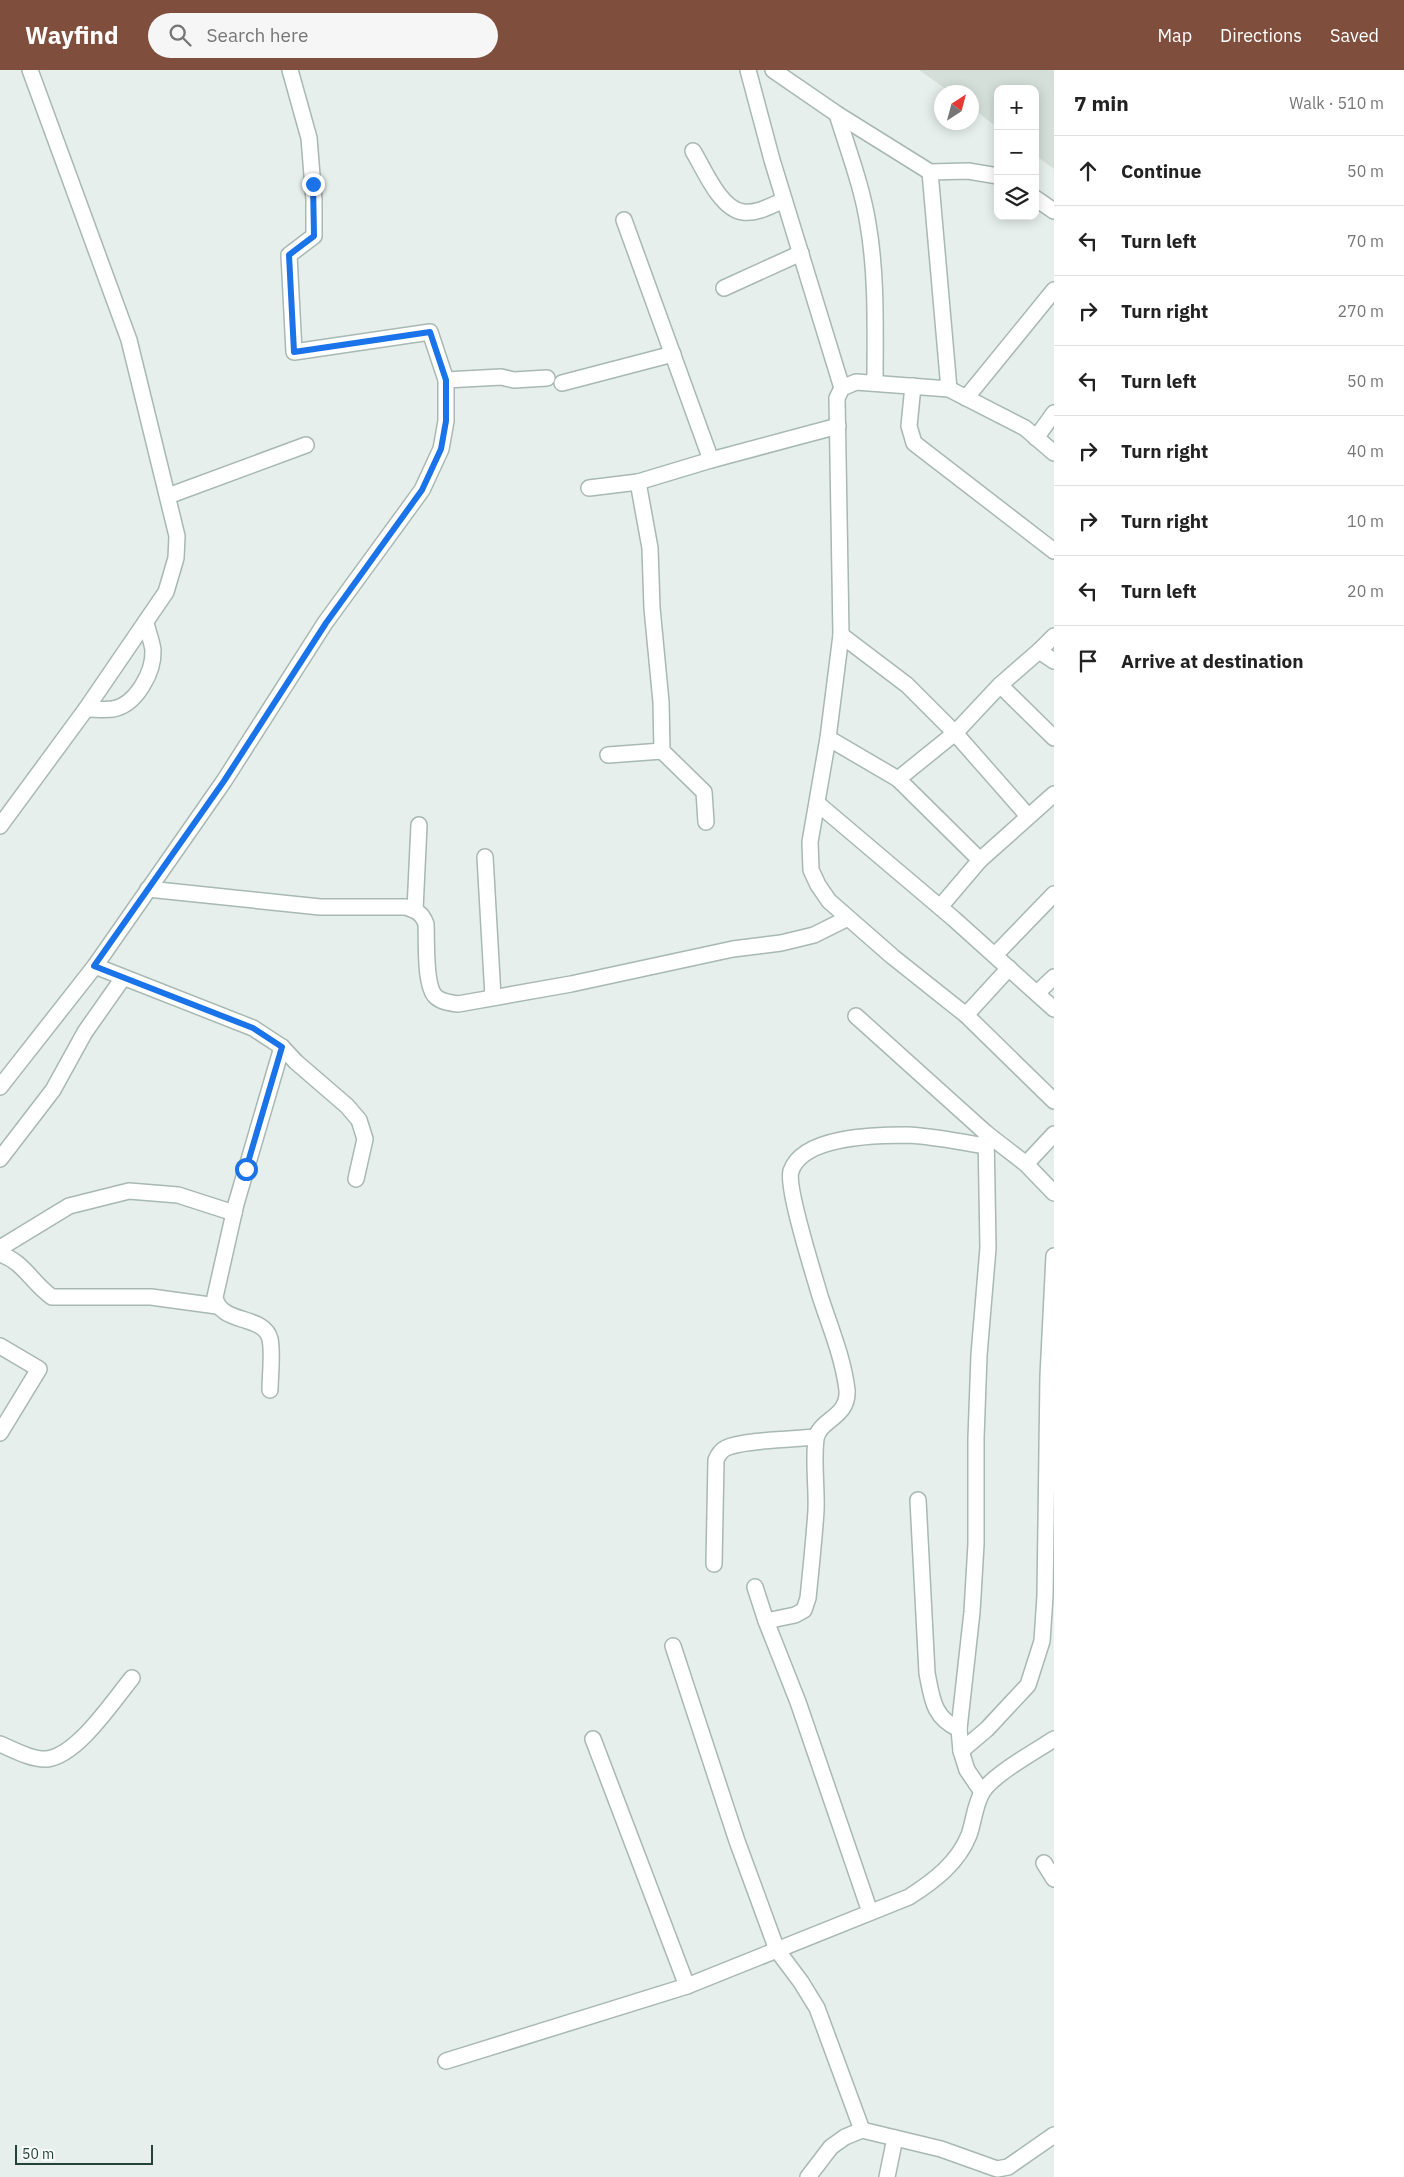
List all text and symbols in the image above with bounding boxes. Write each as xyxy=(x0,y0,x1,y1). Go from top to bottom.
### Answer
search box xyxy=(148,13,498,58)
text: Wayfind xyxy=(25,19,118,51)
icon: search xyxy=(166,21,194,49)
text: Search here xyxy=(206,23,308,47)
text: Map xyxy=(1157,24,1192,47)
text: Directions xyxy=(1220,24,1302,47)
text: Saved xyxy=(1330,24,1379,47)
north arrow xyxy=(934,85,979,130)
map controls xyxy=(994,85,1039,220)
button: + xyxy=(994,85,1039,130)
text: 7 min xyxy=(1074,89,1129,117)
text: Walk · 510 m xyxy=(1289,93,1384,113)
button: − xyxy=(994,130,1039,175)
icon: ahead xyxy=(1074,157,1102,185)
text: Continue xyxy=(1121,159,1201,183)
text: 50 m xyxy=(1347,161,1384,181)
route end xyxy=(302,173,325,196)
button: layers xyxy=(994,175,1039,220)
icon: left xyxy=(1074,227,1102,255)
text: Turn left xyxy=(1121,229,1197,253)
text: 70 m xyxy=(1347,231,1384,251)
icon: right xyxy=(1074,297,1102,325)
text: Turn right xyxy=(1121,299,1208,323)
text: 270 m xyxy=(1337,301,1384,321)
icon: left xyxy=(1074,367,1102,395)
text: Turn left xyxy=(1121,369,1197,393)
text: 50 m xyxy=(1347,371,1384,391)
icon: right xyxy=(1074,437,1102,465)
text: Turn right xyxy=(1121,439,1208,463)
text: 40 m xyxy=(1347,441,1384,461)
icon: right xyxy=(1074,507,1102,535)
text: Turn right xyxy=(1121,509,1208,533)
text: 10 m xyxy=(1347,511,1384,531)
icon: left xyxy=(1074,577,1102,605)
text: Turn left xyxy=(1121,579,1197,603)
text: 20 m xyxy=(1347,581,1384,601)
icon: arrive xyxy=(1074,647,1102,675)
text: Arrive at destination xyxy=(1121,649,1304,673)
route start xyxy=(235,1158,258,1181)
scale bar xyxy=(15,2142,152,2165)
text: 50 m xyxy=(22,2145,54,2163)

